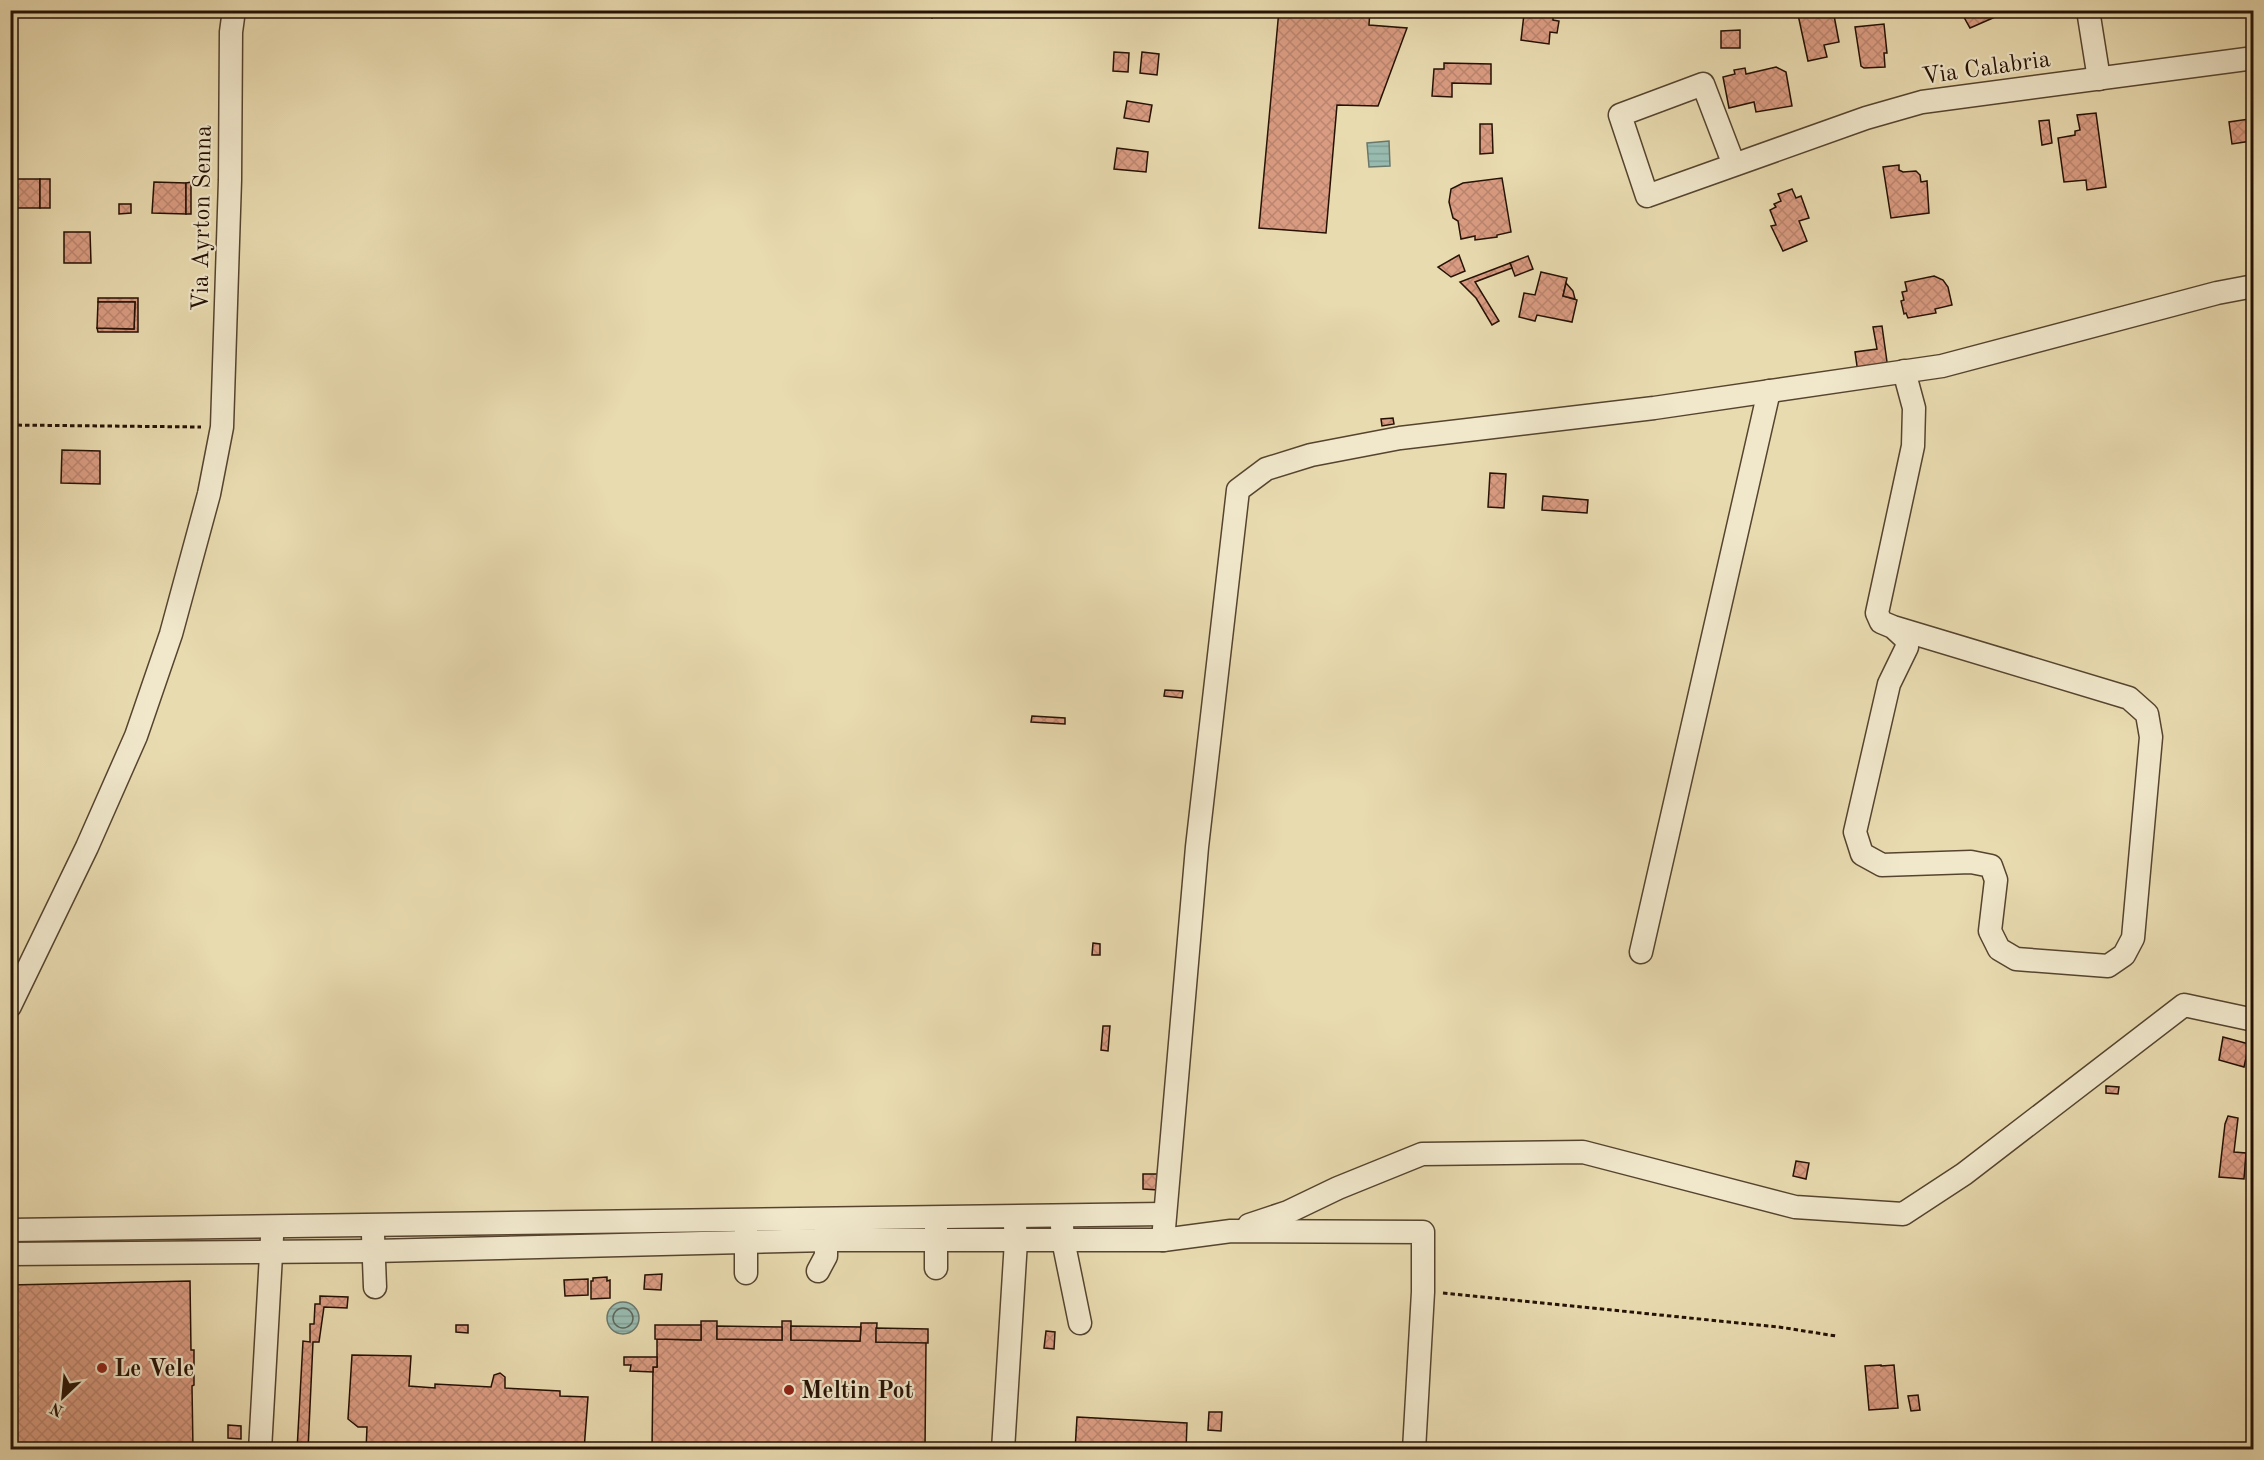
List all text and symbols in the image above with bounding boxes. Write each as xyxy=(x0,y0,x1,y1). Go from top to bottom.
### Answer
street label: Via Calabria xyxy=(1921,48,2052,90)
street label: Via Ayrton Senna xyxy=(189,125,217,311)
place label: Le Vele xyxy=(114,1358,194,1382)
marker: Le Vele xyxy=(95,1361,109,1375)
north arrow xyxy=(33,1367,93,1427)
place label: Meltin Pot xyxy=(801,1380,914,1404)
marker: Meltin Pot xyxy=(782,1383,796,1397)
text: N xyxy=(48,1398,66,1419)

